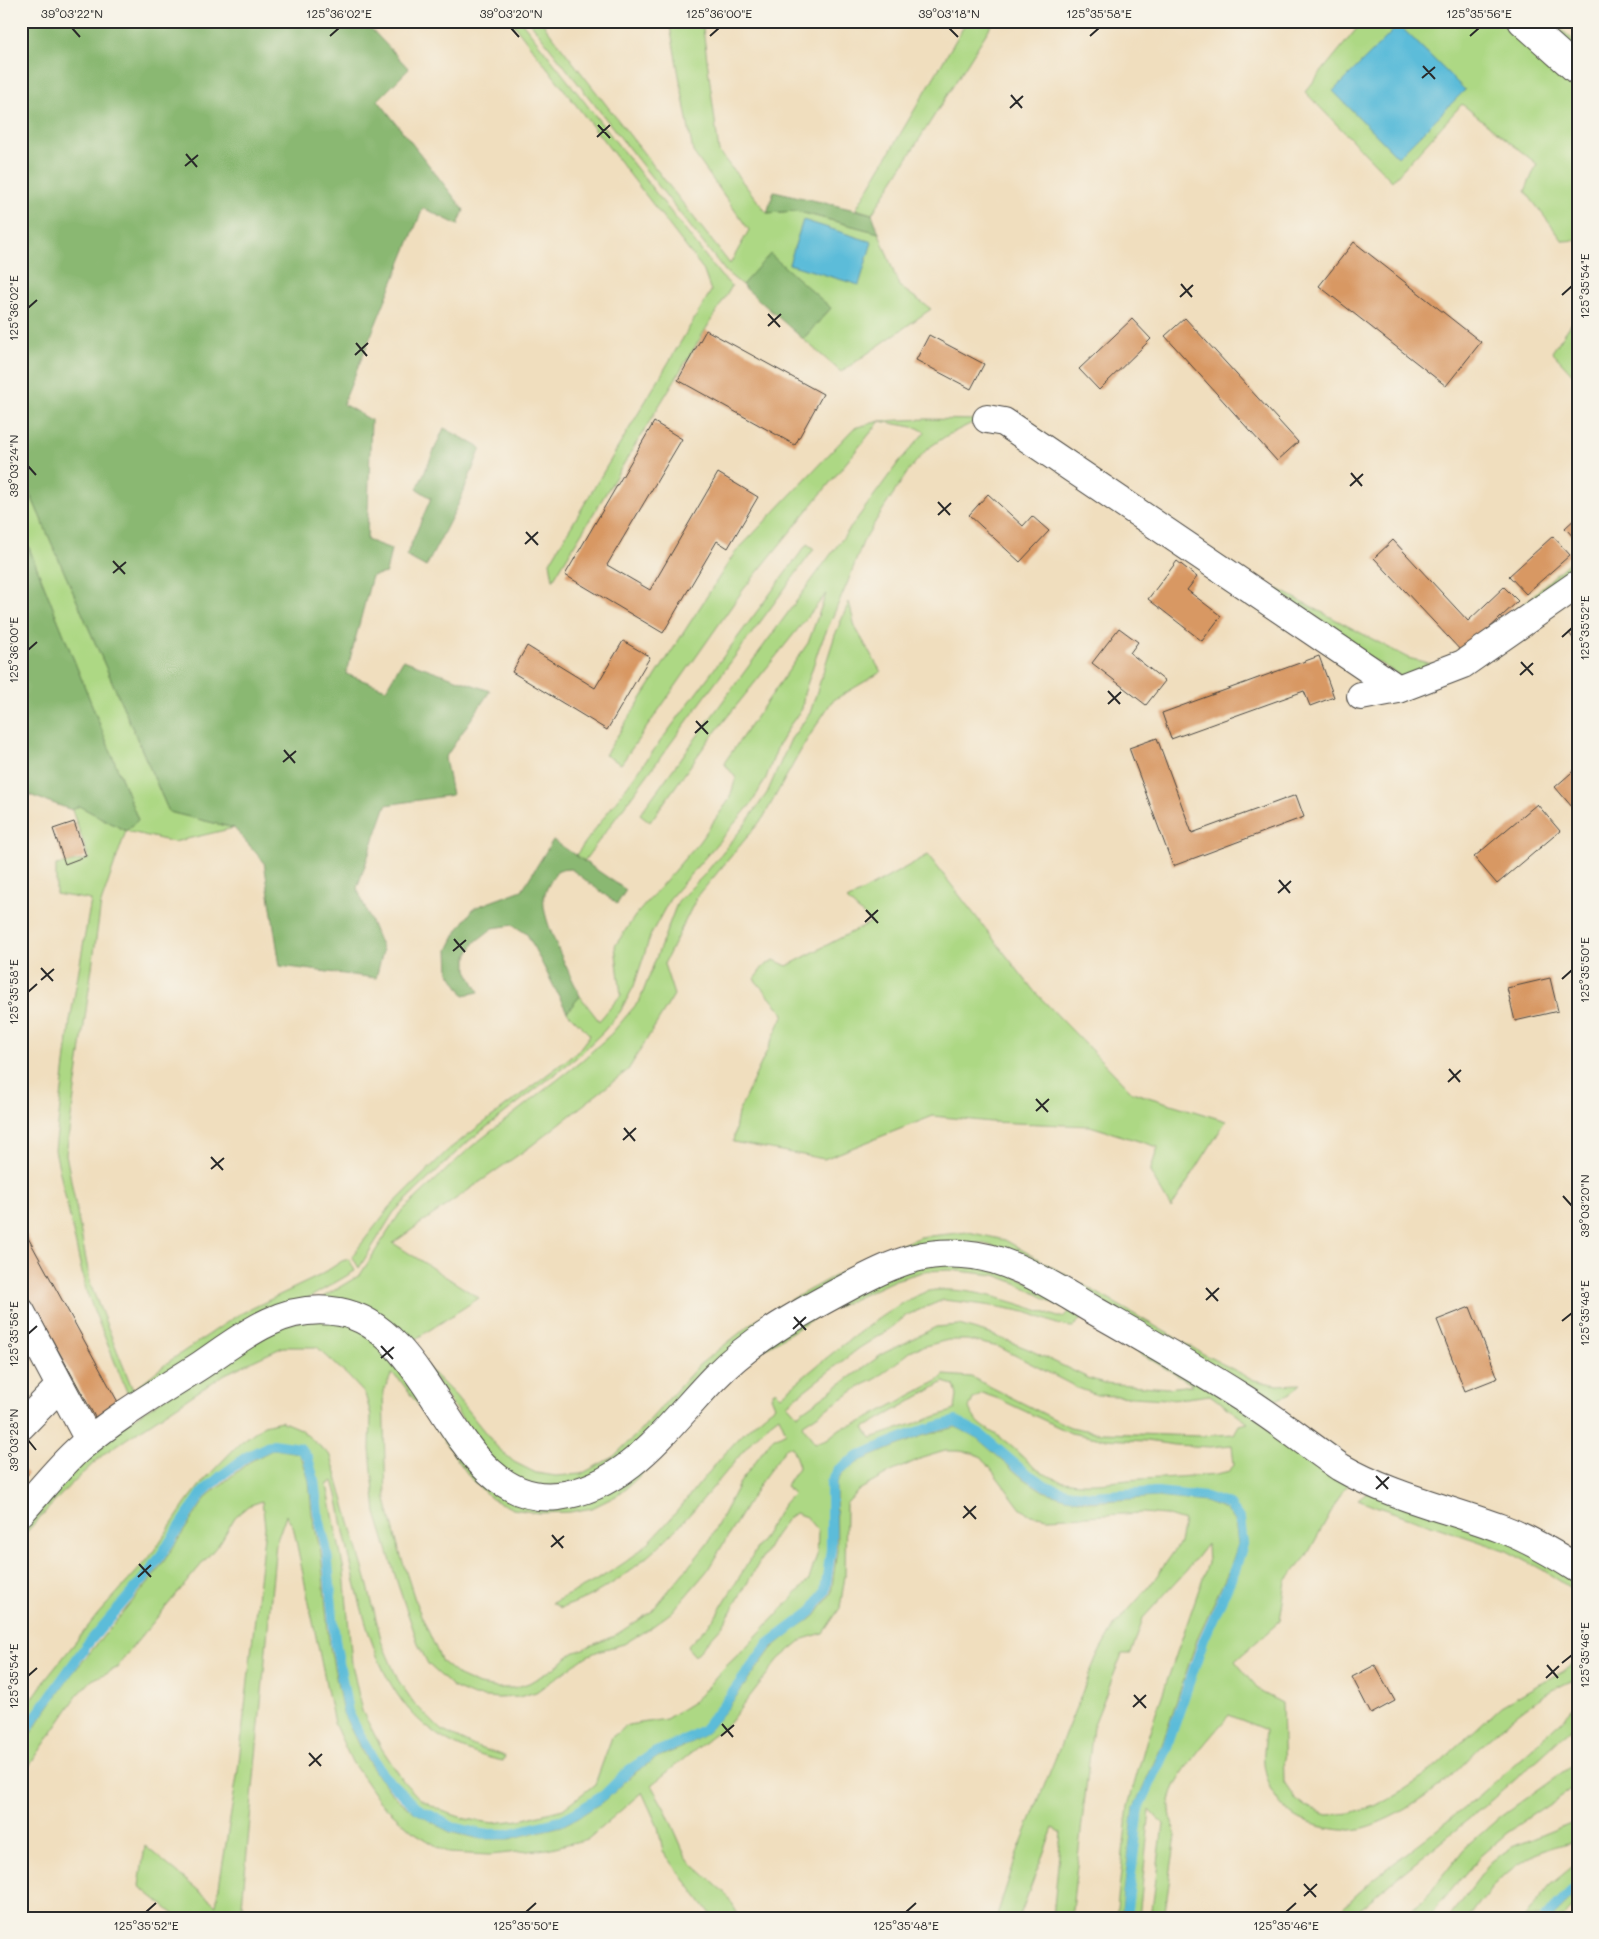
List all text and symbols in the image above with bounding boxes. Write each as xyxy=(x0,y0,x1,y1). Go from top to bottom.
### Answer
text: 39°03'22"N xyxy=(41,5,103,21)
text: 125°36'02"E xyxy=(306,5,372,21)
text: 39°03'20"N xyxy=(479,5,543,21)
text: 125°36'00"E xyxy=(686,5,752,21)
text: 39°03'18"N xyxy=(918,5,980,21)
text: 125°35'58"E xyxy=(1066,5,1132,21)
text: 125°35'56"E xyxy=(1446,5,1512,21)
text: 125°35'54"E xyxy=(1576,253,1592,319)
text: 125°36'02"E xyxy=(5,275,21,341)
text: 39°03'24"N xyxy=(5,435,21,497)
text: 125°35'52"E xyxy=(1576,595,1592,661)
text: 125°36'00"E xyxy=(5,617,21,683)
text: 125°35'50"E xyxy=(1576,937,1592,1003)
text: 125°35'58"E xyxy=(5,959,21,1025)
text: 39°03'20"N xyxy=(1576,1174,1592,1238)
text: 125°35'48"E xyxy=(1576,1280,1592,1346)
text: 125°35'56"E xyxy=(5,1301,21,1367)
text: 39°03'28"N xyxy=(5,1409,21,1471)
text: 125°35'46"E xyxy=(1576,1622,1592,1688)
text: 125°35'54"E xyxy=(5,1643,21,1709)
text: 125°35'52"E xyxy=(113,1917,179,1933)
text: 125°35'50"E xyxy=(493,1917,559,1933)
text: 125°35'48"E xyxy=(873,1917,939,1933)
text: 125°35'46"E xyxy=(1253,1917,1319,1933)

